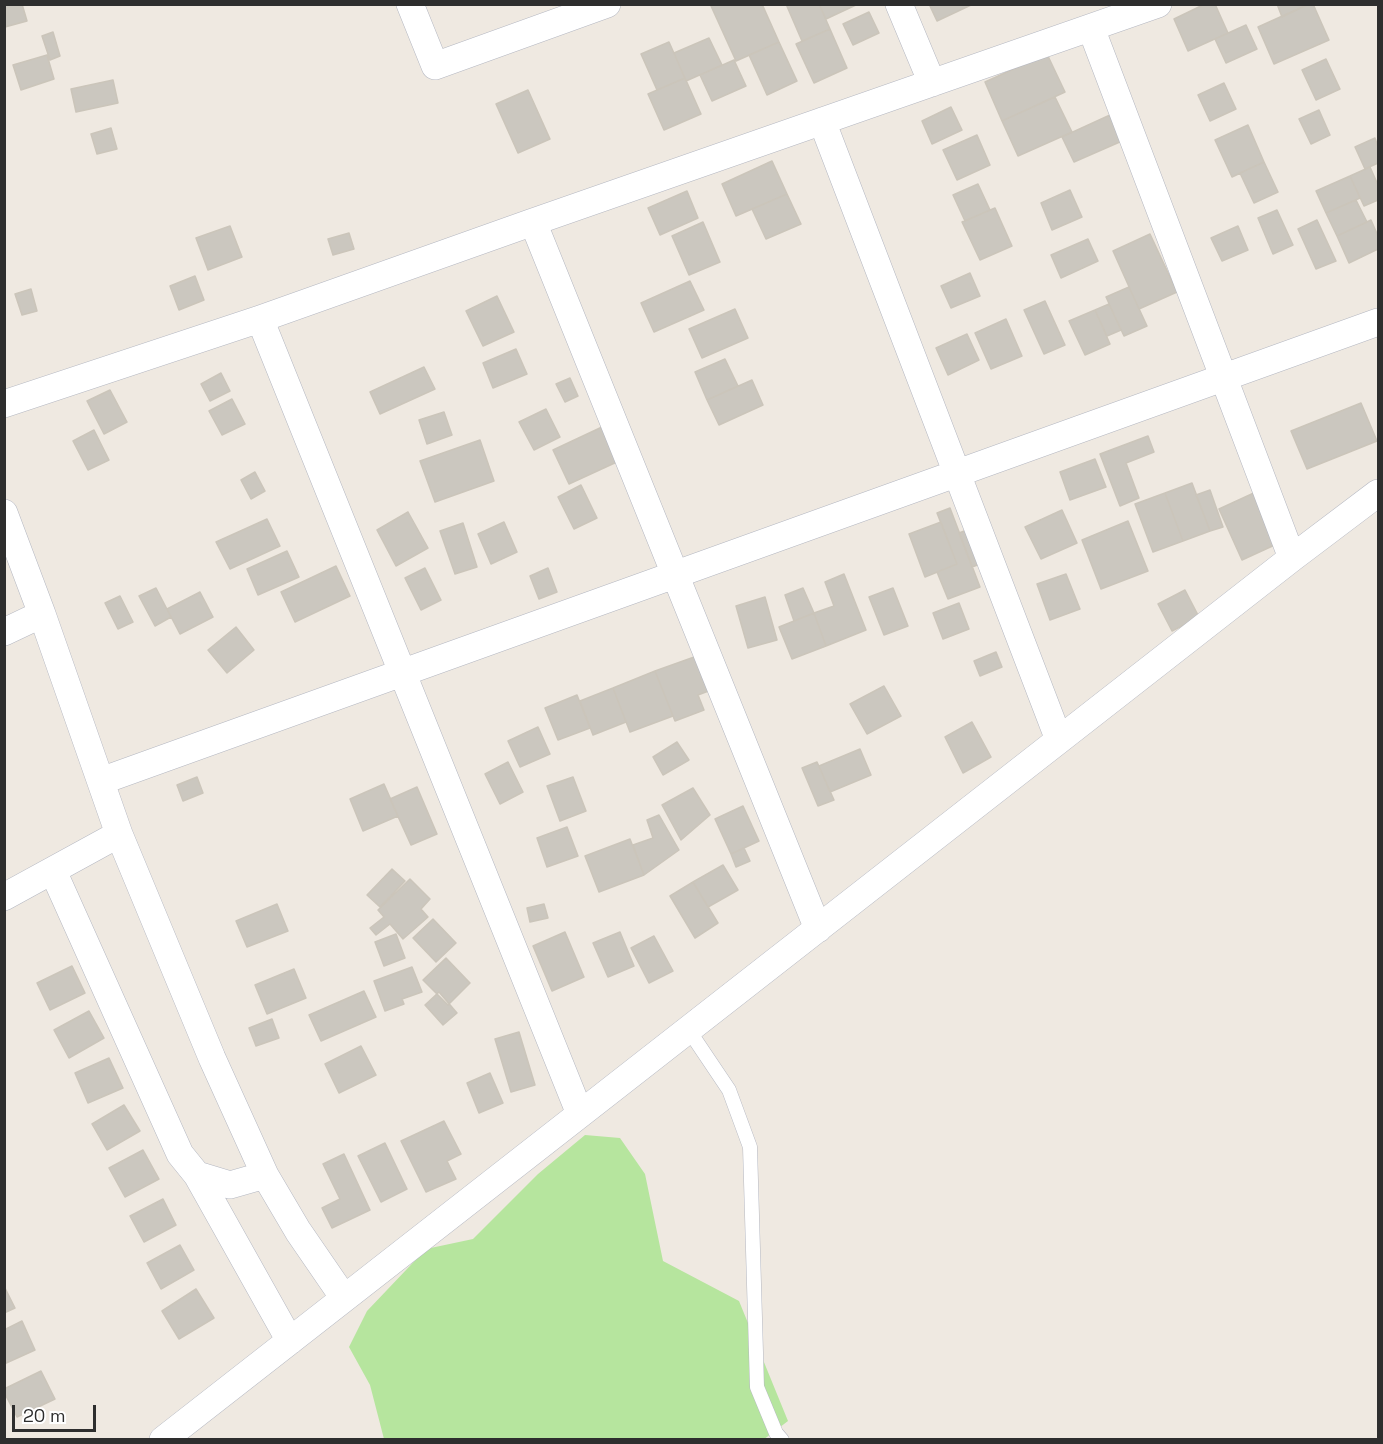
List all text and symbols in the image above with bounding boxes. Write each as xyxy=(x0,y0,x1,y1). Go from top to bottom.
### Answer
scale bar xyxy=(15,1393,99,1431)
text: 20 m xyxy=(23,1404,66,1427)

